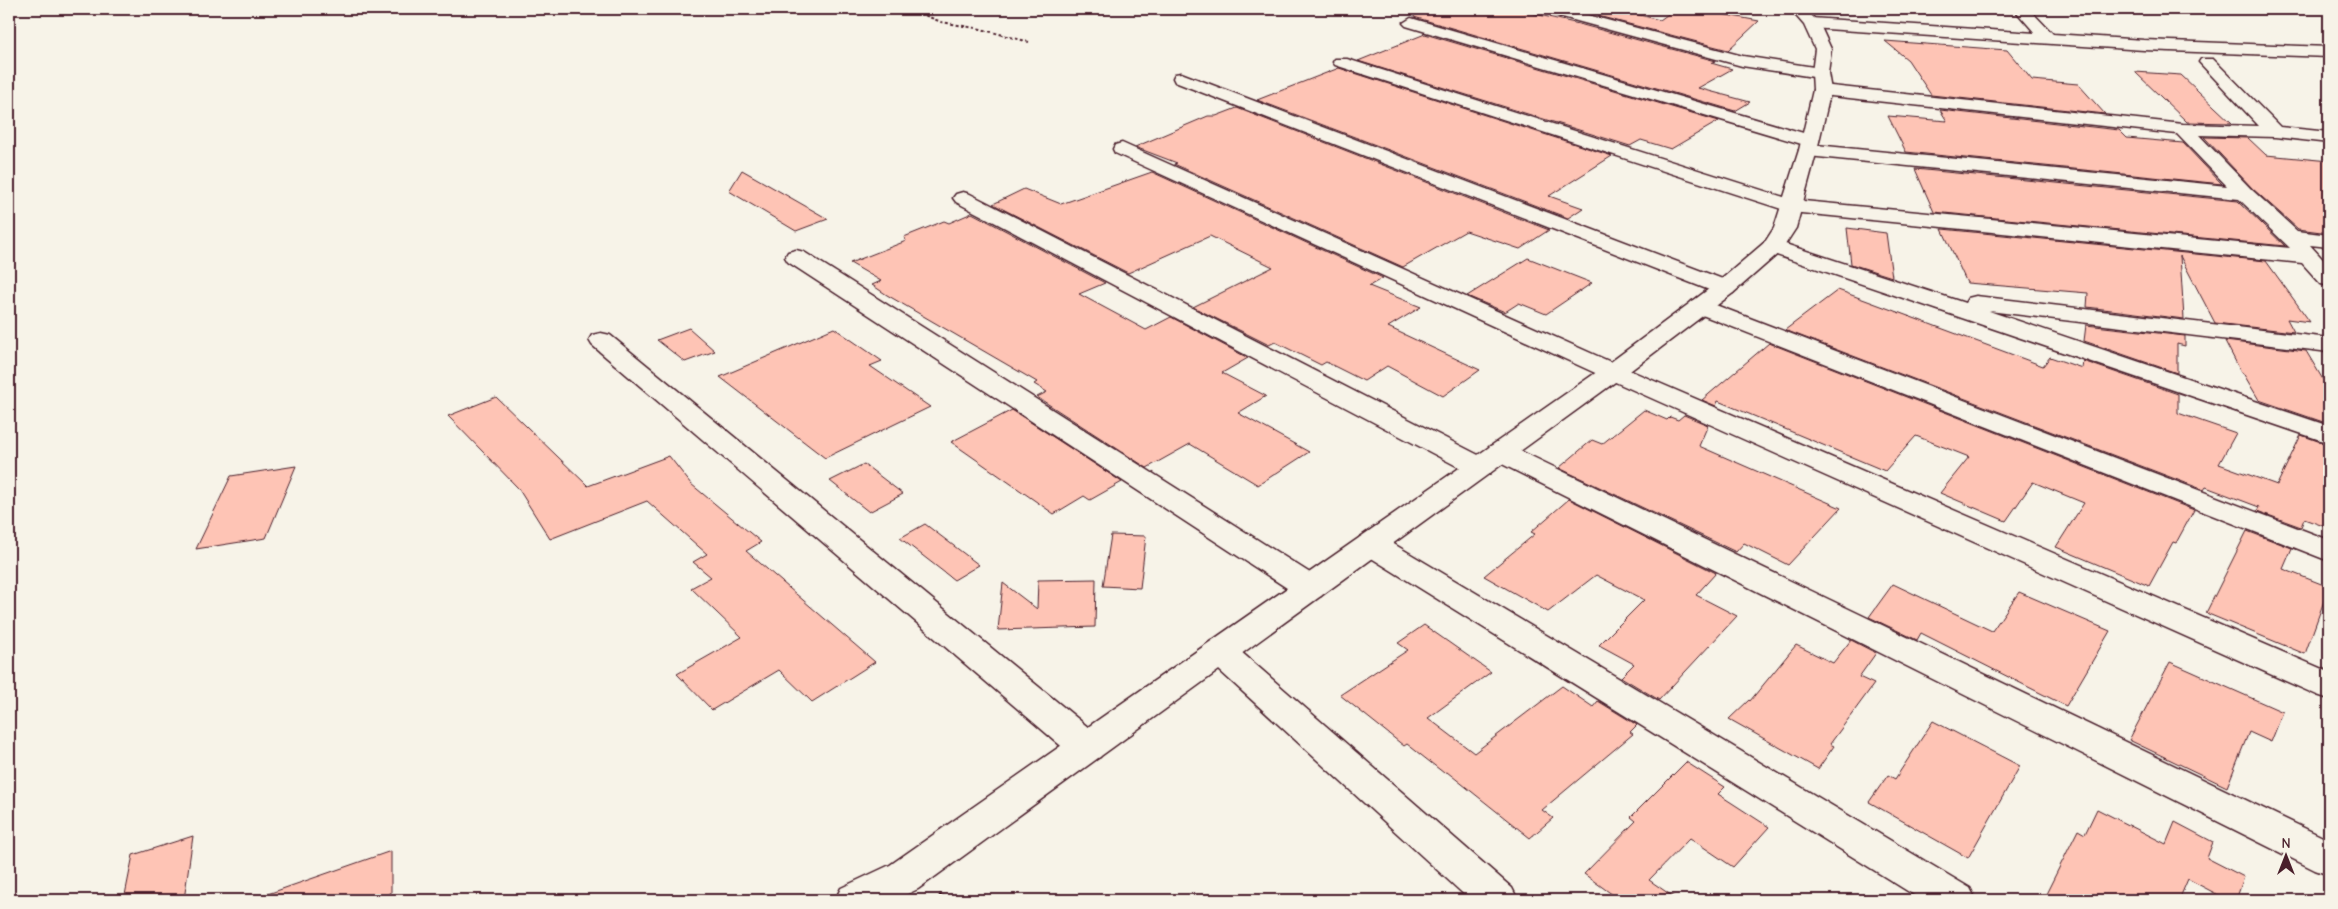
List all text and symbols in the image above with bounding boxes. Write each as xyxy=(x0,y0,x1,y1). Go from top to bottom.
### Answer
north arrow xyxy=(2260,832,2310,882)
text: N xyxy=(2281,835,2291,852)

